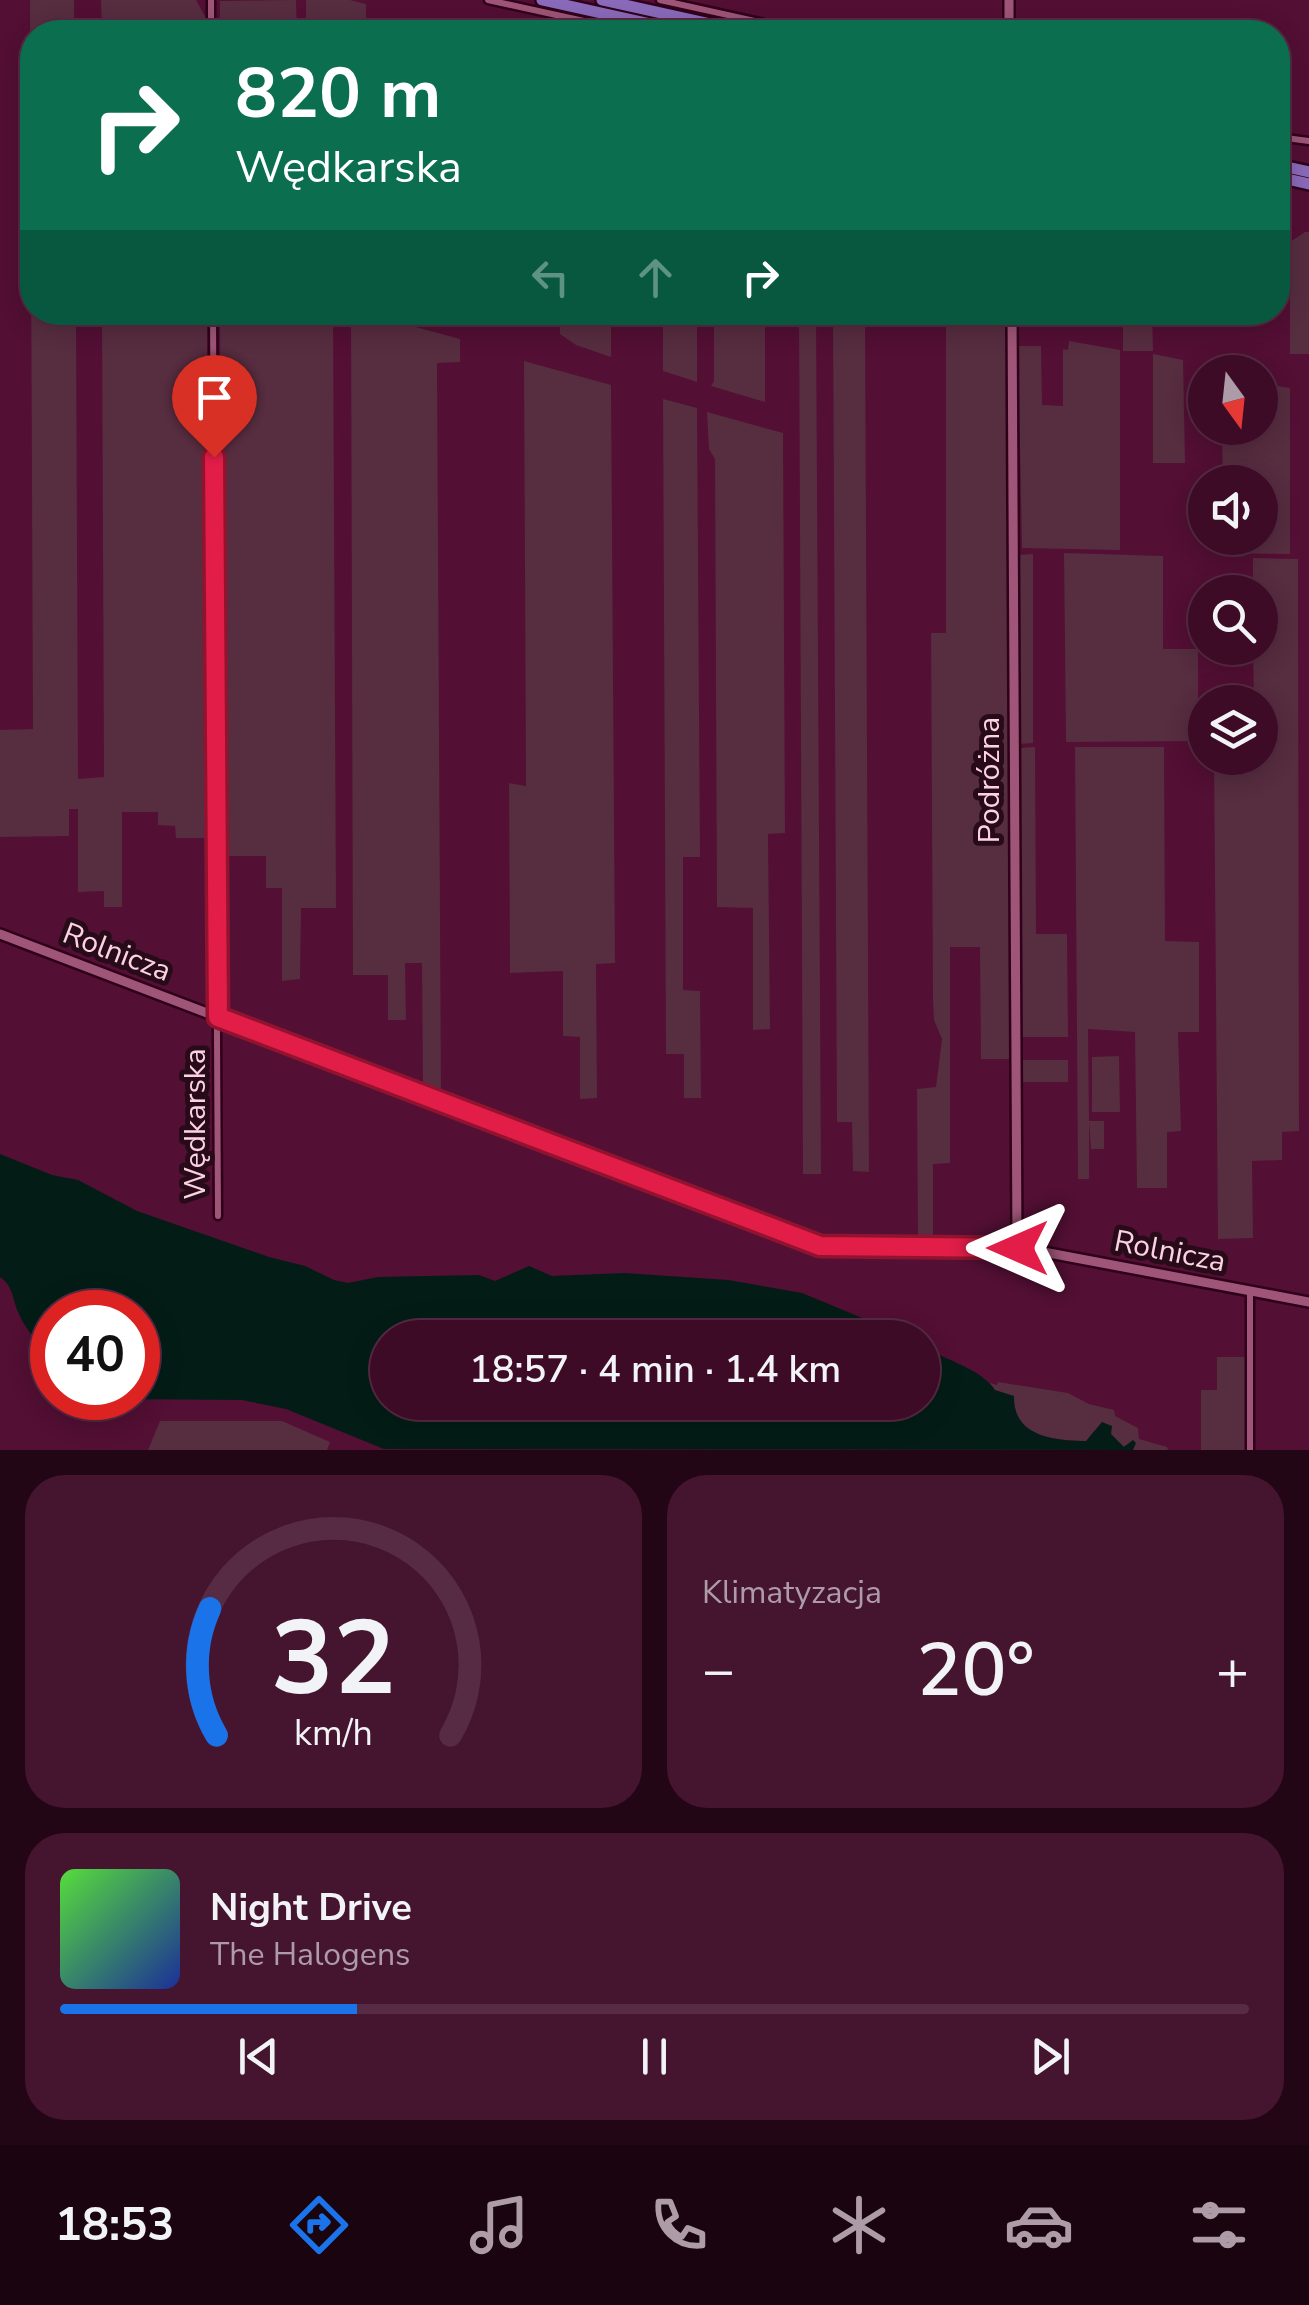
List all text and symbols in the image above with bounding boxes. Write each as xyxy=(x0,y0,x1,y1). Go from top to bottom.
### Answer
text: 820 m xyxy=(235,46,441,142)
icon: right xyxy=(70,60,200,190)
text: Wędkarska xyxy=(235,137,462,198)
icon: left xyxy=(523,250,578,305)
icon: ahead xyxy=(628,250,683,305)
icon: right xyxy=(733,250,788,305)
pin xyxy=(172,355,257,458)
north arrow xyxy=(1188,355,1278,445)
map controls xyxy=(1188,355,1278,775)
icon: arrive xyxy=(187,370,242,425)
button: sound xyxy=(1188,465,1278,555)
button: search xyxy=(1188,575,1278,665)
button: layers xyxy=(1188,685,1278,775)
street label: Podróżna xyxy=(969,717,1010,843)
street label: Rolnicza xyxy=(57,913,177,992)
street label: Wędkarska xyxy=(175,1048,216,1200)
position arrow xyxy=(966,1196,1070,1300)
street label: Rolnicza xyxy=(1111,1221,1229,1282)
speed limit sign: 40 xyxy=(30,1290,160,1420)
text: 18:57 · 4 min · 1.4 km xyxy=(469,1344,841,1395)
text: Klimatyzacja xyxy=(702,1571,882,1614)
text: 32 xyxy=(271,1588,396,1730)
text: 20° xyxy=(916,1619,1035,1721)
text: − xyxy=(702,1633,735,1708)
text: + xyxy=(1216,1633,1249,1708)
text: km/h xyxy=(294,1709,373,1758)
text: Night Drive xyxy=(210,1882,412,1933)
text: The Halogens xyxy=(210,1933,410,1976)
icon: previous xyxy=(231,2029,286,2084)
icon: pause xyxy=(627,2029,682,2084)
icon: next xyxy=(1023,2029,1078,2084)
icon: directions xyxy=(284,2190,354,2260)
icon: music xyxy=(464,2190,534,2260)
icon: phone xyxy=(644,2190,714,2260)
icon: climate xyxy=(824,2190,894,2260)
icon: car xyxy=(1004,2190,1074,2260)
icon: filters xyxy=(1184,2190,1254,2260)
text: 18:53 xyxy=(55,2195,174,2256)

